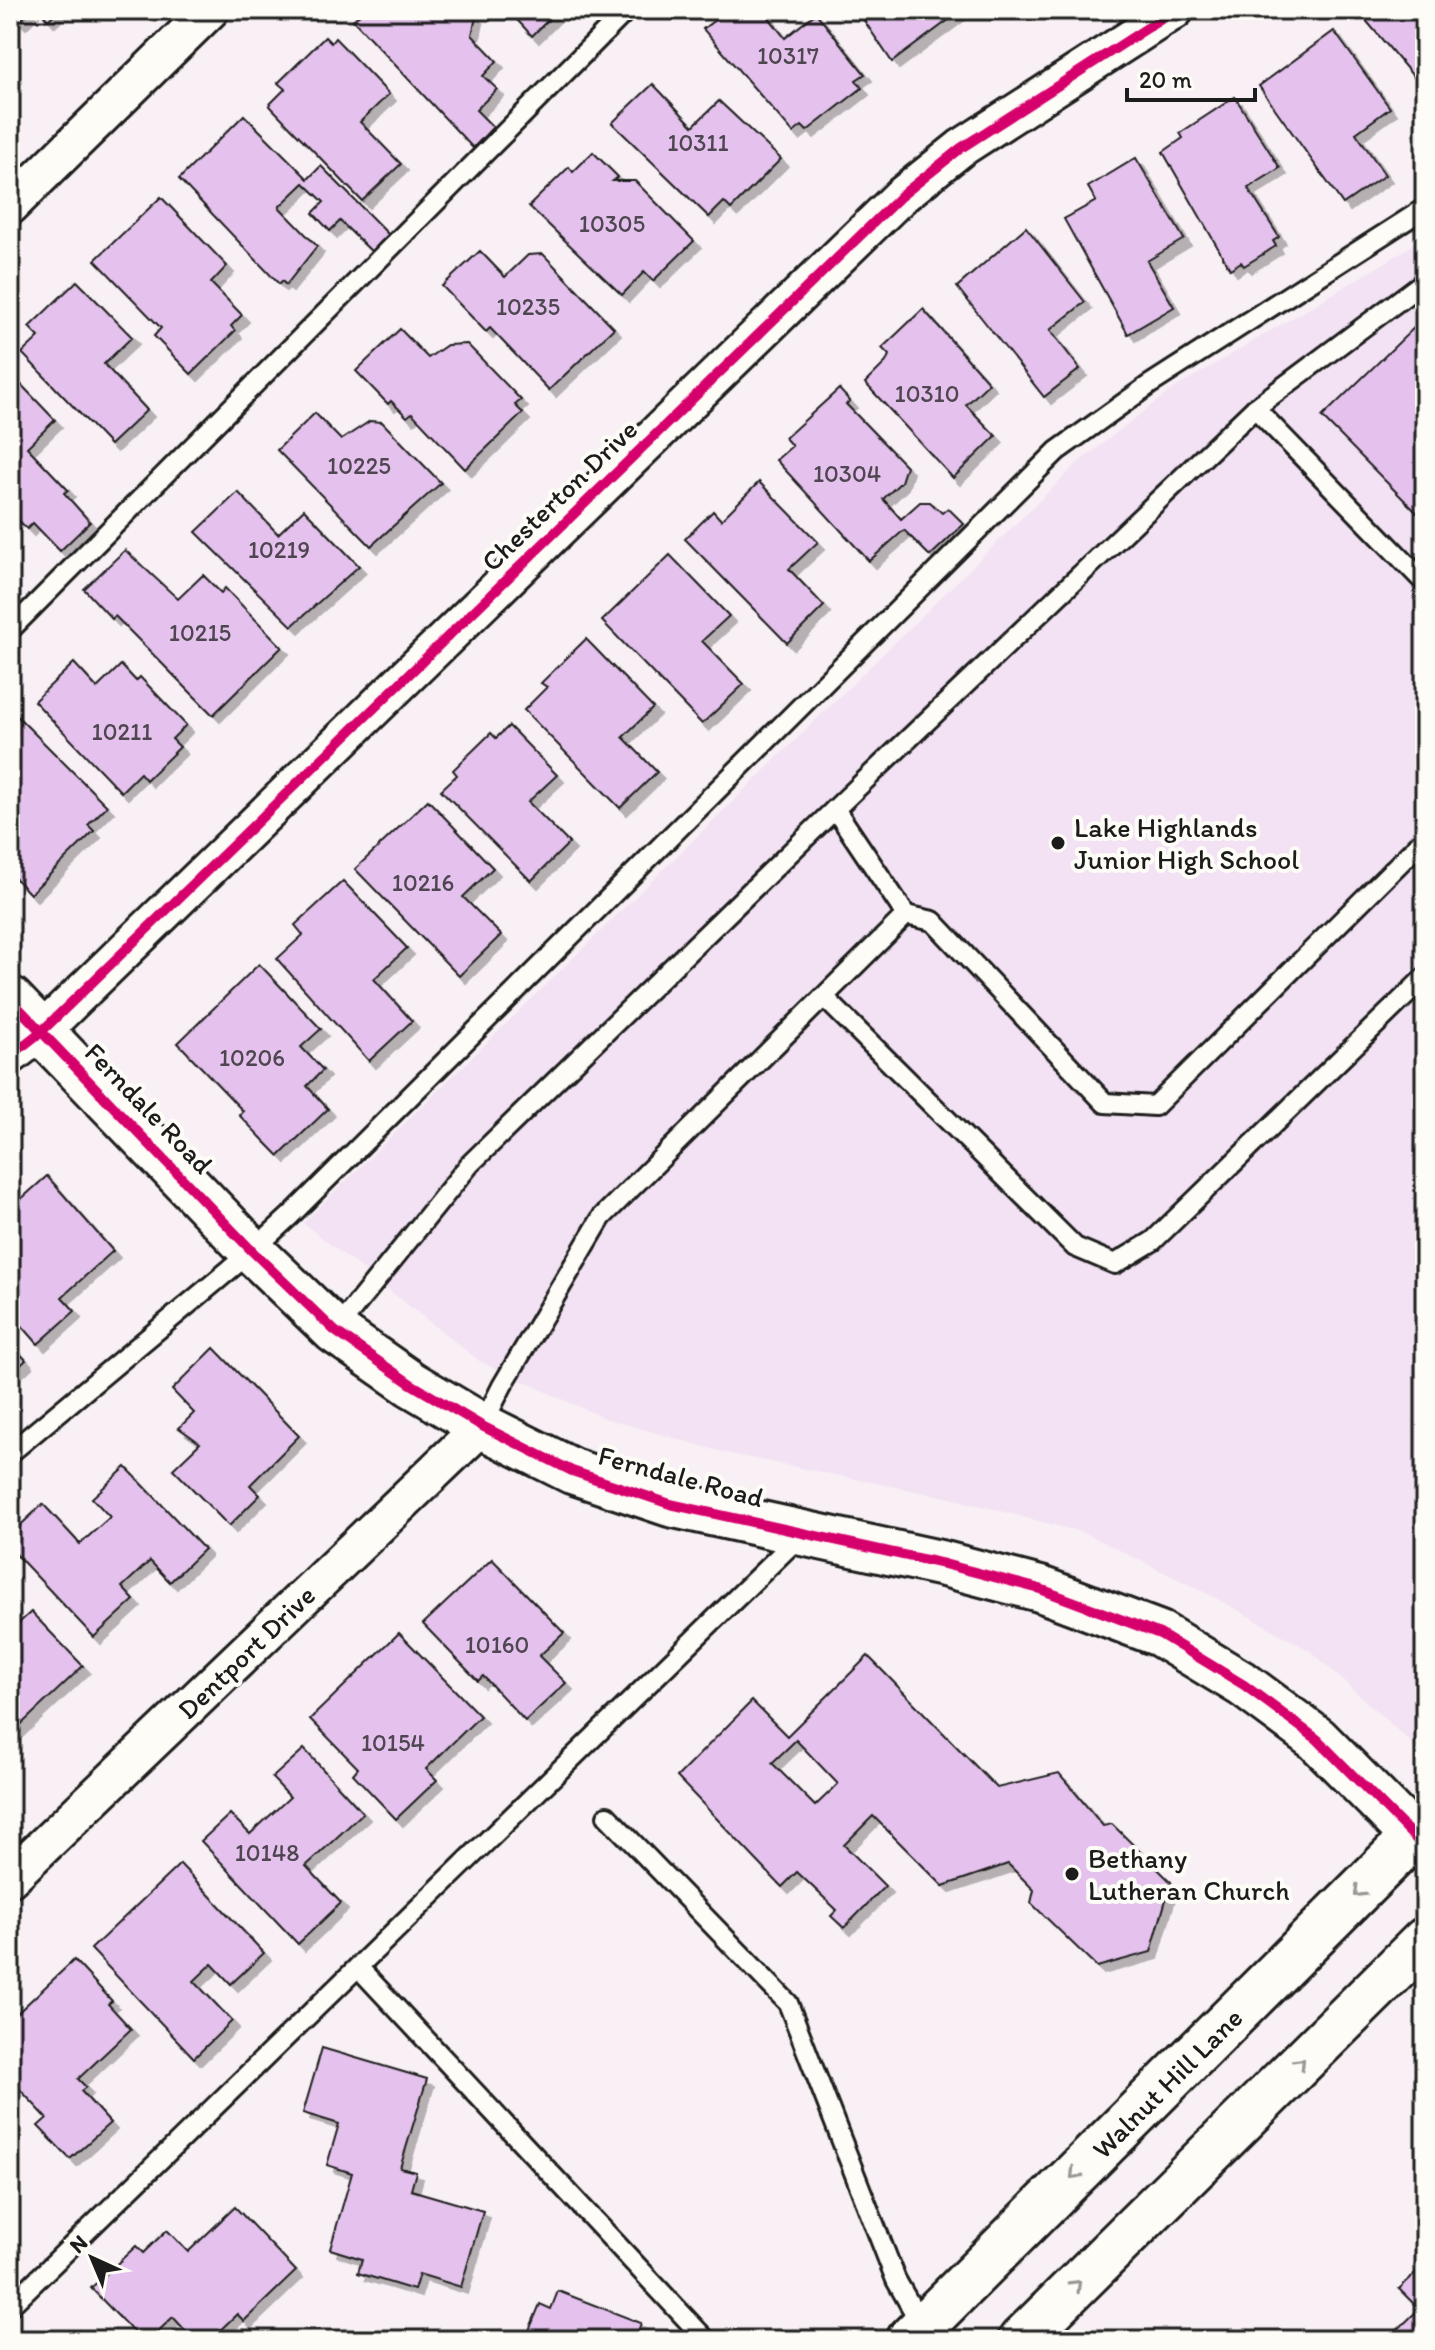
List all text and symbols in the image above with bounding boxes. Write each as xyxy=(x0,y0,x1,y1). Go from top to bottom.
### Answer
house number: 10317 xyxy=(757,41,819,70)
scale bar xyxy=(1127,52,1255,102)
text: 20 m xyxy=(1139,65,1192,94)
house number: 10311 xyxy=(667,128,729,157)
house number: 10305 xyxy=(579,209,645,238)
house number: 10235 xyxy=(496,292,560,321)
house number: 10310 xyxy=(895,379,959,408)
street label: Chesterton Drive xyxy=(474,412,644,578)
house number: 10225 xyxy=(327,451,391,480)
house number: 10304 xyxy=(813,459,881,488)
house number: 10219 xyxy=(248,535,310,564)
house number: 10215 xyxy=(169,618,231,647)
house number: 10211 xyxy=(92,717,152,746)
place label: Lake Highlands Junior High School xyxy=(1074,810,1299,876)
marker: Lake Highlands Junior High School xyxy=(1049,834,1067,852)
house number: 10216 xyxy=(392,868,454,897)
street label: Ferndale Road xyxy=(78,1035,220,1181)
house number: 10206 xyxy=(219,1043,285,1072)
street label: Ferndale Road xyxy=(595,1438,767,1514)
street label: Dentport Drive xyxy=(170,1578,322,1726)
house number: 10160 xyxy=(465,1630,529,1659)
house number: 10154 xyxy=(361,1728,425,1757)
house number: 10148 xyxy=(235,1838,299,1867)
place label: Bethany Lutheran Church xyxy=(1088,1841,1290,1907)
marker: Bethany Lutheran Church xyxy=(1063,1865,1081,1883)
one-way arrow xyxy=(1354,1882,1368,1897)
street label: Walnut Hill Lane xyxy=(1085,2001,1249,2165)
one-way arrow xyxy=(1291,2058,1306,2072)
one-way arrow xyxy=(1070,2165,1084,2179)
north arrow xyxy=(52,2218,132,2298)
text: N xyxy=(64,2229,93,2259)
one-way arrow xyxy=(1067,2280,1081,2294)

